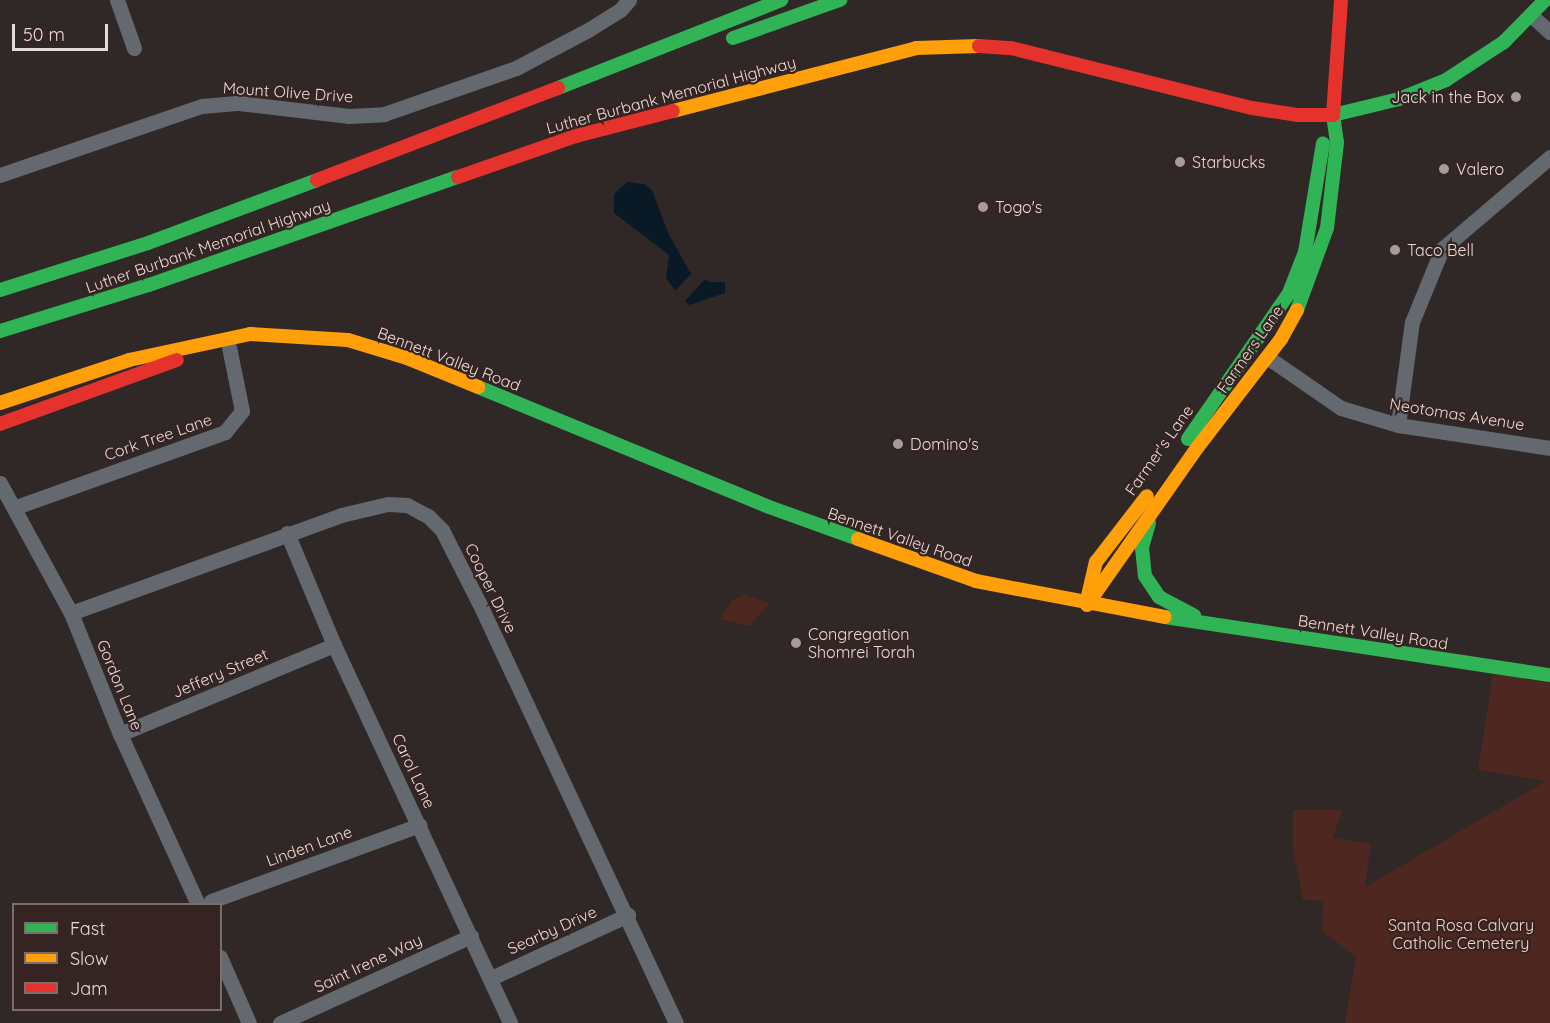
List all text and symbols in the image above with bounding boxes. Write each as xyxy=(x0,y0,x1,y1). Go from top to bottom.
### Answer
scale bar xyxy=(15,12,111,50)
text: 50 m xyxy=(23,23,65,46)
street label: Luther Burbank Memorial Highway xyxy=(544,52,798,138)
street label: Mount Olive Drive xyxy=(222,78,354,106)
place label: Jack in the Box xyxy=(1391,87,1504,107)
marker: Jack in the Box xyxy=(1509,90,1523,104)
place label: Starbucks xyxy=(1192,152,1265,172)
marker: Starbucks xyxy=(1173,155,1187,169)
place label: Valero xyxy=(1456,159,1504,179)
marker: Valero xyxy=(1437,162,1451,176)
street label: Luther Burbank Memorial Highway xyxy=(83,195,333,297)
place label: Togo's xyxy=(995,197,1042,217)
marker: Togo's xyxy=(976,200,990,214)
place label: Taco Bell xyxy=(1407,240,1474,260)
marker: Taco Bell xyxy=(1388,243,1402,257)
street label: Farmers Lane xyxy=(1213,301,1287,397)
street label: Bennett Valley Road xyxy=(375,323,523,395)
street label: Neotomas Avenue xyxy=(1388,394,1526,434)
street label: Farmer's Lane xyxy=(1121,401,1197,499)
street label: Cork Tree Lane xyxy=(102,410,214,464)
place label: Domino's xyxy=(910,434,979,454)
marker: Domino's xyxy=(891,437,905,451)
street label: Bennett Valley Road xyxy=(825,503,975,571)
street label: Cooper Drive xyxy=(461,540,521,636)
street label: Bennett Valley Road xyxy=(1297,611,1449,653)
place label: Congregation Shomrei Torah xyxy=(808,624,915,662)
marker: Congregation Shomrei Torah xyxy=(789,636,803,650)
street label: Gordon Lane xyxy=(93,637,147,733)
street label: Jeffery Street xyxy=(169,644,271,702)
street label: Carol Lane xyxy=(388,731,440,811)
street label: Linden Lane xyxy=(263,822,355,870)
street label: Searby Drive xyxy=(504,902,600,958)
legend xyxy=(12,903,222,1011)
park label: Santa Rosa Calvary Catholic Cemetery xyxy=(1388,915,1534,953)
text: Fast xyxy=(70,917,105,940)
street label: Saint Irene Way xyxy=(311,930,425,996)
text: Slow xyxy=(70,947,108,970)
text: Jam xyxy=(70,977,108,1000)

